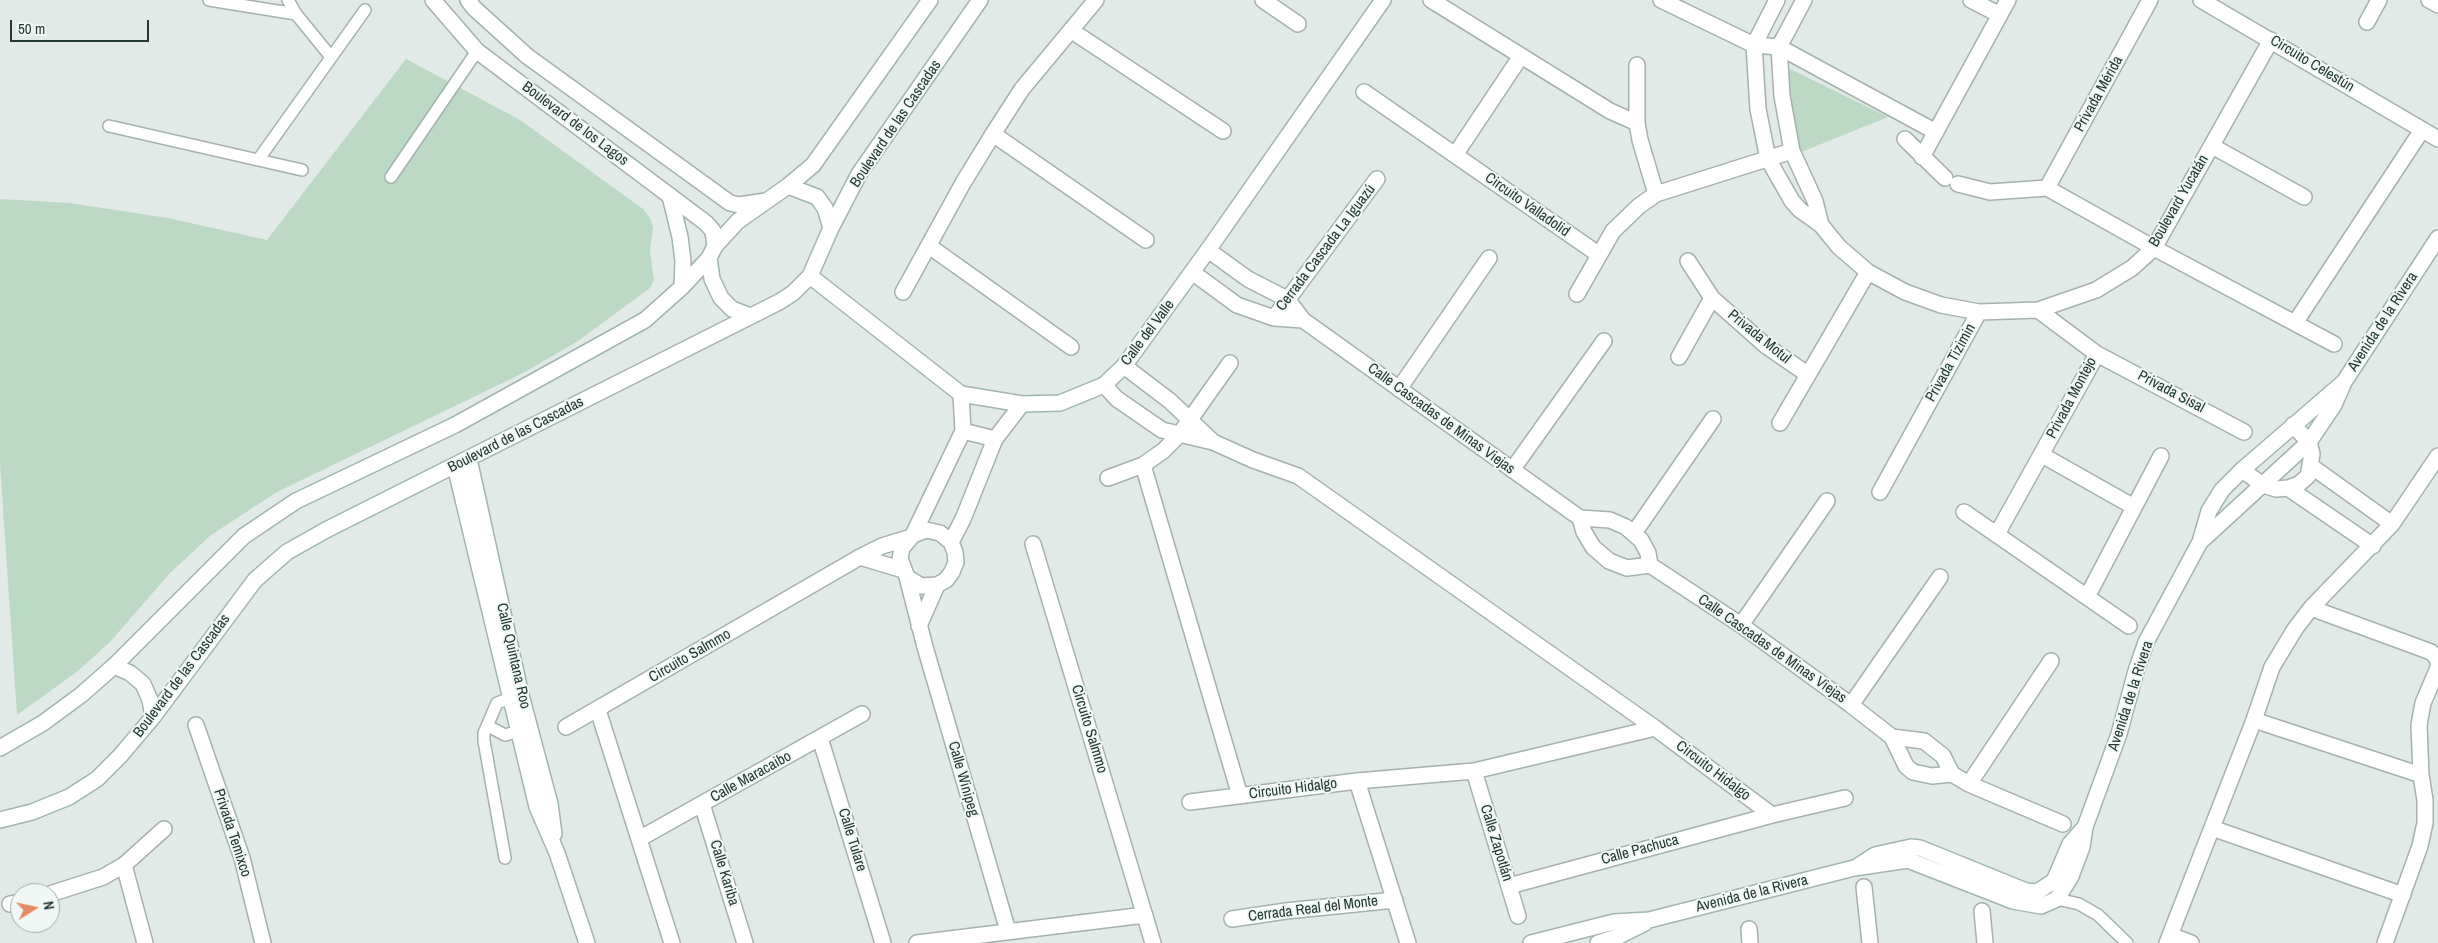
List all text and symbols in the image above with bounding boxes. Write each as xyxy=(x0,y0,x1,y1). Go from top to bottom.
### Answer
scale bar xyxy=(12,10,151,42)
text: 50 m xyxy=(18,18,45,39)
street label: Circuito Celestún xyxy=(2267,32,2357,96)
street label: Privada Mérida xyxy=(2071,53,2127,135)
street label: Boulevard de las Cascadas xyxy=(847,57,945,191)
street label: Boulevard de los Lagos xyxy=(518,78,632,170)
street label: Boulevard Yucatán xyxy=(2145,152,2213,250)
street label: Circuito Valladolid xyxy=(1481,169,1573,241)
street label: Cerrada Cascada La Iguazú xyxy=(1273,181,1379,315)
street label: Avenida de la Rivera xyxy=(2344,269,2422,375)
street label: Calle del Valle xyxy=(1117,297,1179,369)
street label: Privada Motul xyxy=(1724,306,1794,368)
street label: Privada Tizimin xyxy=(1922,321,1980,405)
street label: Privada Montejo xyxy=(2043,354,2101,442)
street label: Calle Cascadas de Minas Viejas xyxy=(1364,360,1518,478)
street label: Privada Sisal xyxy=(2134,367,2208,417)
street label: Boulevard de las Cascadas xyxy=(445,393,587,477)
street label: Calle Cascadas de Minas Viejas xyxy=(1694,591,1850,707)
street label: Calle Quintana Roo xyxy=(492,601,534,711)
street label: Boulevard de las Cascadas xyxy=(130,611,234,741)
street label: Circuito Salmmo xyxy=(646,625,734,687)
street label: Avenida de la Rivera xyxy=(2105,639,2157,753)
street label: Circuito Salmmo xyxy=(1067,683,1111,775)
street label: Circuito Hidalgo xyxy=(1672,737,1754,805)
street label: Calle Winipeg xyxy=(944,739,982,819)
street label: Calle Maracaibo xyxy=(707,747,795,807)
street label: Circuito Hidalgo xyxy=(1248,775,1338,803)
street label: Privada Temixco xyxy=(209,787,255,879)
street label: Calle Zapotlán xyxy=(1476,802,1516,884)
street label: Calle Tulare xyxy=(834,806,870,874)
street label: Calle Pachuca xyxy=(1599,831,1681,869)
street label: Calle Kariba xyxy=(705,838,743,908)
street label: Avenida de la Rivera xyxy=(1694,871,1810,917)
north arrow xyxy=(10,883,60,933)
street label: Cerrada Real del Monte xyxy=(1247,892,1379,926)
text: N xyxy=(39,900,58,911)

